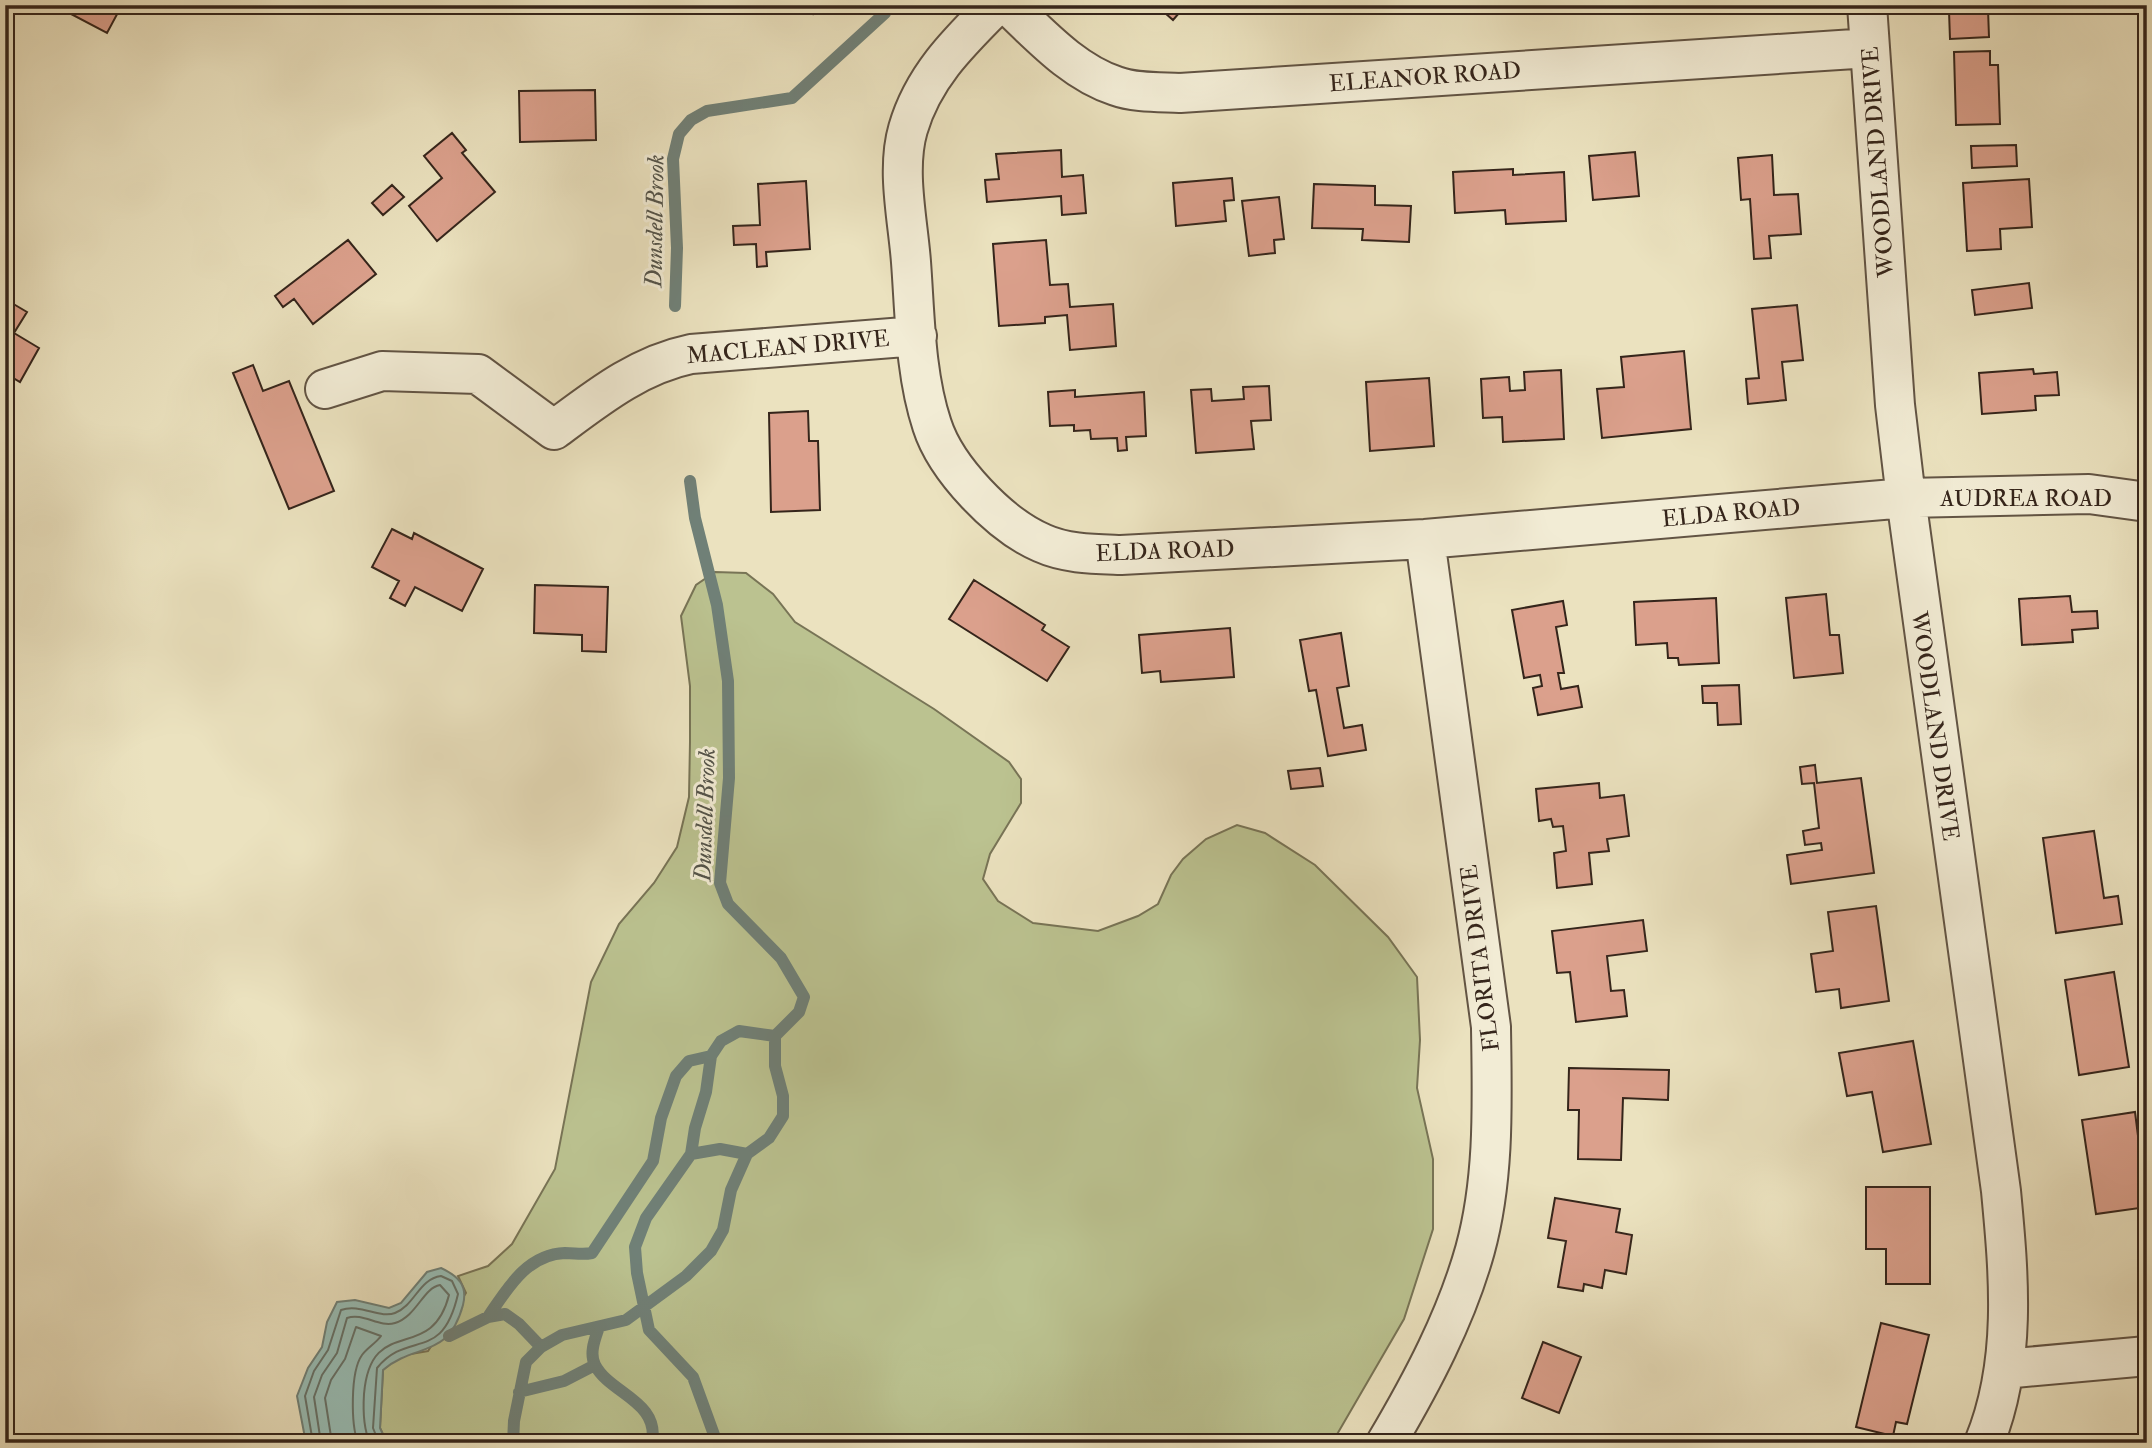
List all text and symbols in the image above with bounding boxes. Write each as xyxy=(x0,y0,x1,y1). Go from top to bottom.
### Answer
street label: WOODLAND DRIVE xyxy=(1855,45,1901,280)
street label: ELEANOR ROAD xyxy=(1328,56,1522,98)
water label: Dunsdell Brook xyxy=(638,154,672,289)
street label: MACLEAN DRIVE xyxy=(685,324,891,370)
street label: AUDREA ROAD xyxy=(1939,484,2112,513)
street label: ELDA ROAD xyxy=(1661,493,1801,533)
street label: ELDA ROAD xyxy=(1095,534,1235,568)
street label: WOODLAND DRIVE xyxy=(1904,608,1965,843)
water label: Dunsdell Brook xyxy=(687,748,723,883)
street label: FLORITA DRIVE xyxy=(1454,863,1506,1053)

